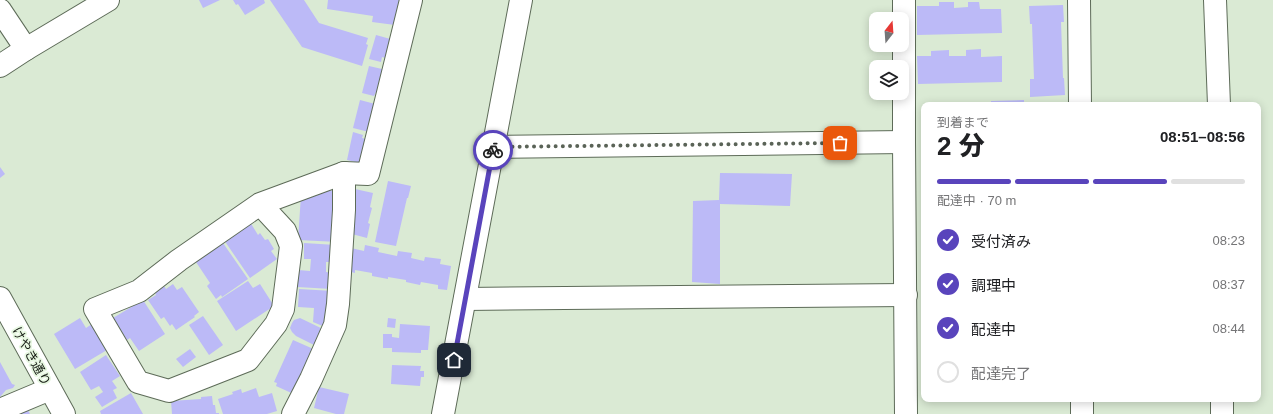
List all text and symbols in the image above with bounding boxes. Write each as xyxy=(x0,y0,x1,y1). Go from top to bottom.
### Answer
north arrow xyxy=(869,12,909,52)
map controls xyxy=(869,12,909,100)
button: layers xyxy=(869,60,909,100)
text: 到着まで xyxy=(937,115,989,130)
pin xyxy=(823,126,857,160)
text: 08:51–08:56 xyxy=(1160,128,1245,145)
courier xyxy=(473,130,513,170)
text: 2 分 xyxy=(937,131,985,161)
icon: bag xyxy=(829,132,851,154)
icon: bike xyxy=(482,139,504,161)
text: 配達中 · 70 m xyxy=(937,193,1016,208)
icon: check xyxy=(937,229,959,251)
text: 受付済み xyxy=(971,233,1031,250)
text: 08:23 xyxy=(1212,233,1245,248)
icon: check xyxy=(937,273,959,295)
text: 調理中 xyxy=(971,277,1016,294)
text: 08:37 xyxy=(1212,277,1245,292)
icon: check xyxy=(937,317,959,339)
text: 配達中 xyxy=(971,321,1016,338)
text: 08:44 xyxy=(1212,321,1245,336)
street label: けやき通り xyxy=(9,324,54,388)
pin xyxy=(437,343,471,377)
icon: home xyxy=(443,349,465,371)
text: 配達完了 xyxy=(971,365,1031,382)

